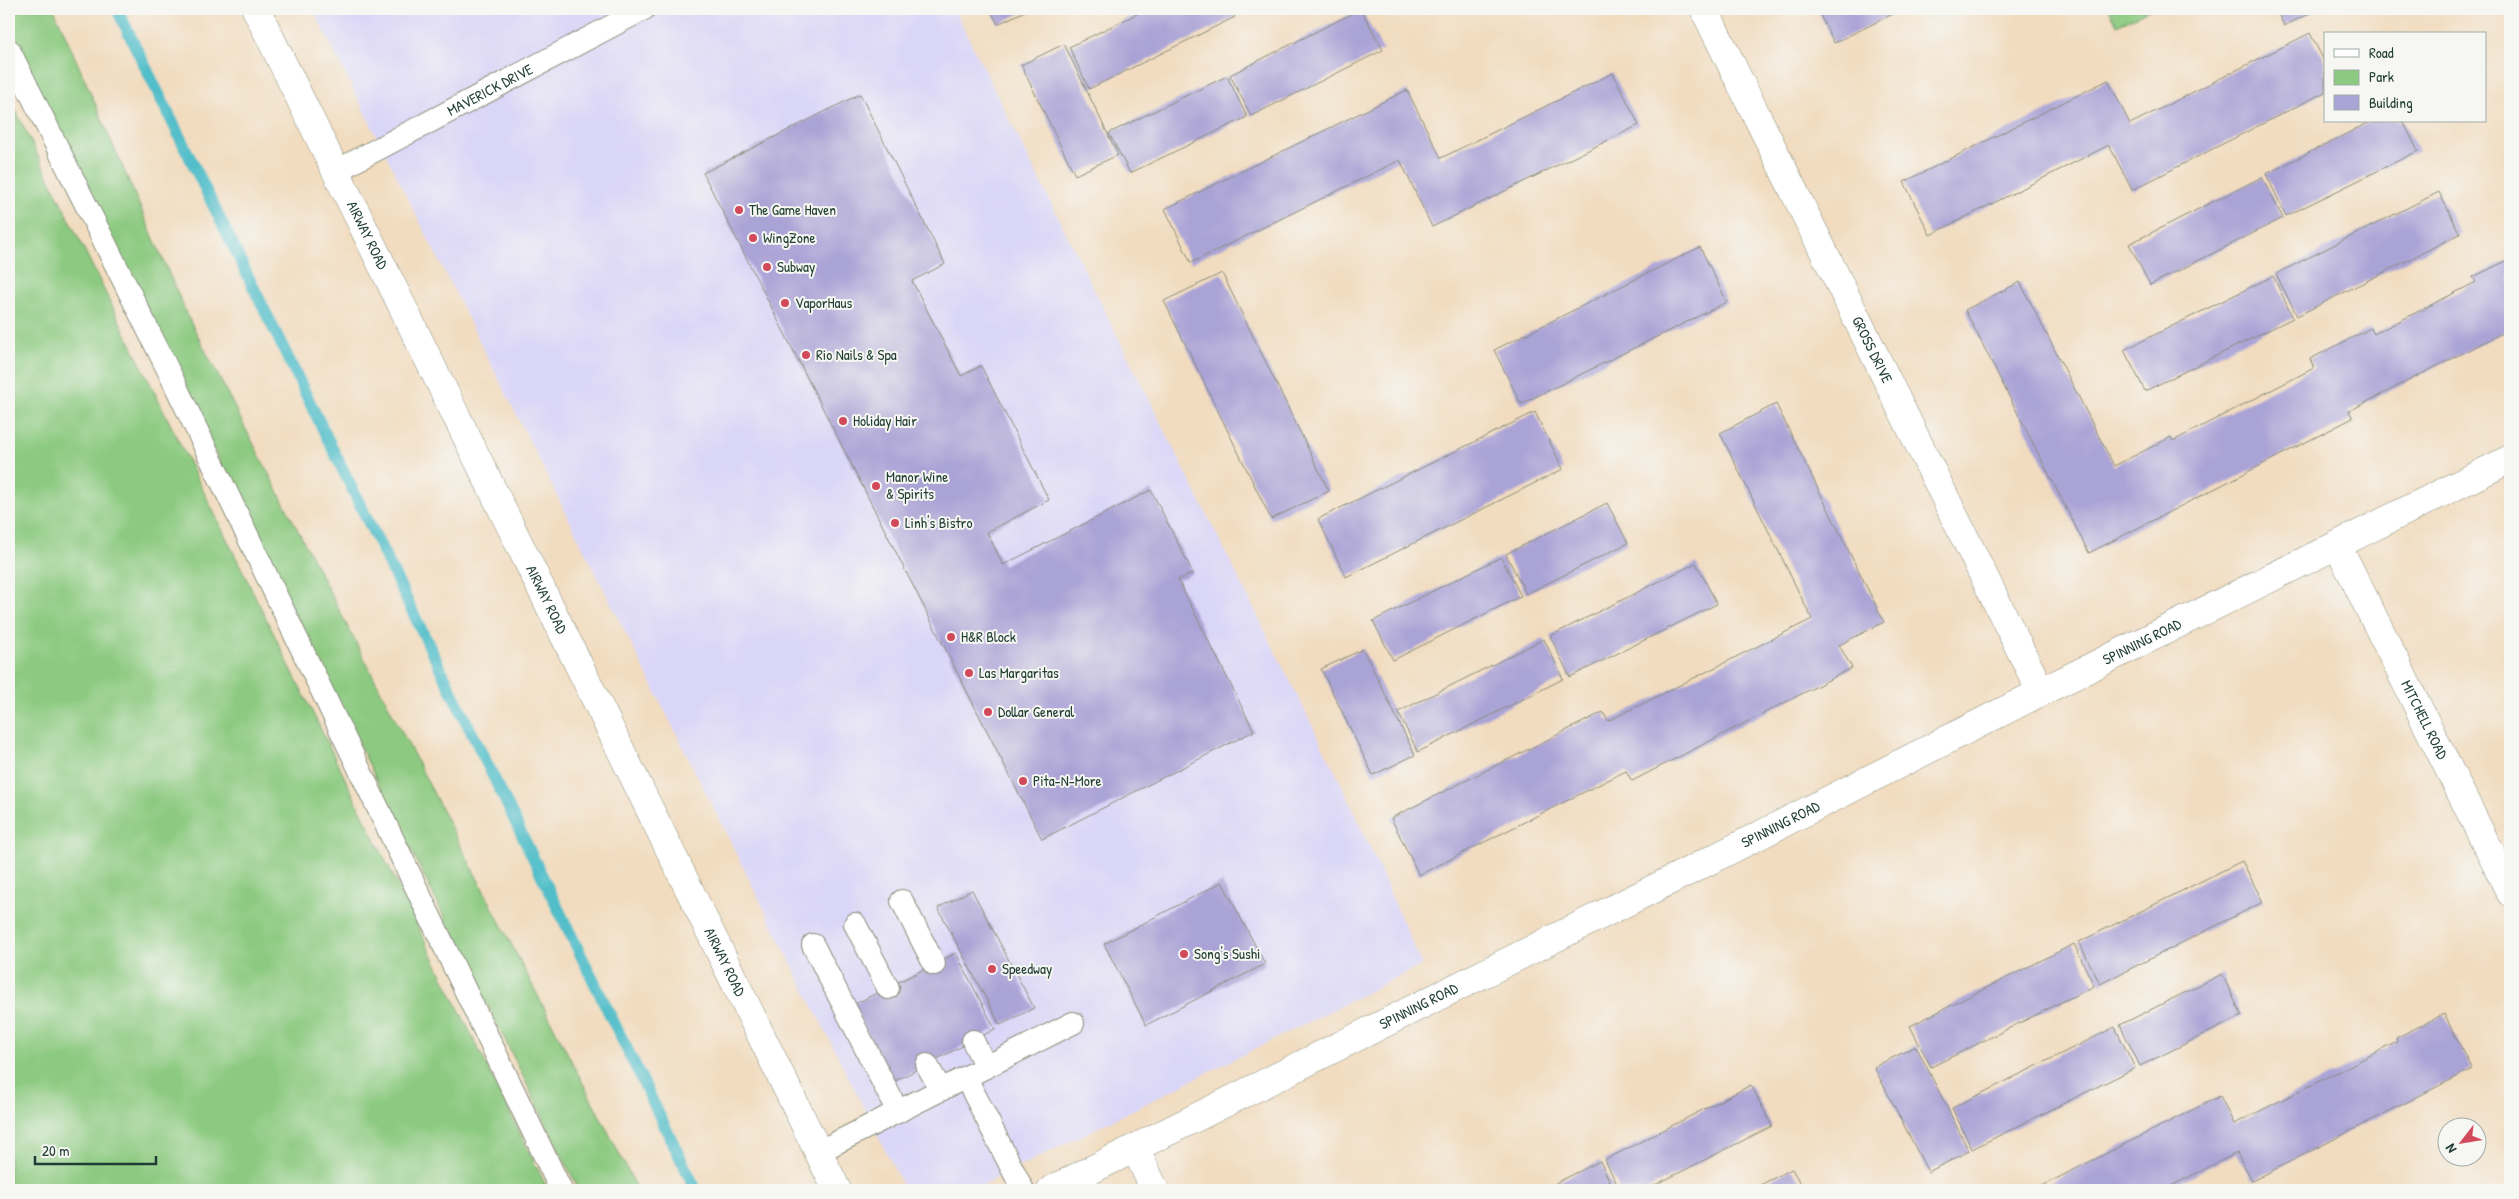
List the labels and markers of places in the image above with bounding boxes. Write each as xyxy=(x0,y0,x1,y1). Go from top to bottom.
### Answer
place label: The Game Haven xyxy=(749,199,836,220)
marker: The Game Haven xyxy=(733,204,745,216)
place label: WingZone xyxy=(763,227,815,248)
marker: WingZone xyxy=(747,232,759,244)
place label: Subway xyxy=(777,256,815,277)
marker: Subway xyxy=(761,261,773,273)
place label: VaporHaus xyxy=(795,292,852,313)
marker: VaporHaus xyxy=(779,297,791,309)
place label: Rio Nails & Spa xyxy=(816,344,897,365)
marker: Rio Nails & Spa xyxy=(800,349,812,361)
place label: Holiday Hair xyxy=(853,410,917,431)
marker: Holiday Hair xyxy=(837,415,849,427)
place label: Manor Wine & Spirits xyxy=(886,466,948,504)
marker: Manor Wine & Spirits xyxy=(870,480,882,492)
place label: Linh's Bistro xyxy=(905,512,972,533)
marker: Linh's Bistro xyxy=(889,517,901,529)
place label: H&R Block xyxy=(961,626,1016,647)
marker: H&R Block xyxy=(945,631,957,643)
place label: Las Margaritas xyxy=(979,662,1059,683)
marker: Las Margaritas xyxy=(963,667,975,679)
place label: Dollar General xyxy=(998,701,1074,722)
marker: Dollar General xyxy=(982,706,994,718)
place label: Pita-N-More xyxy=(1033,770,1101,791)
marker: Pita-N-More xyxy=(1017,775,1029,787)
place label: Song's Sushi xyxy=(1194,943,1260,964)
marker: Song's Sushi xyxy=(1178,948,1190,960)
place label: Speedway xyxy=(1002,958,1052,979)
marker: Speedway xyxy=(986,963,998,975)

